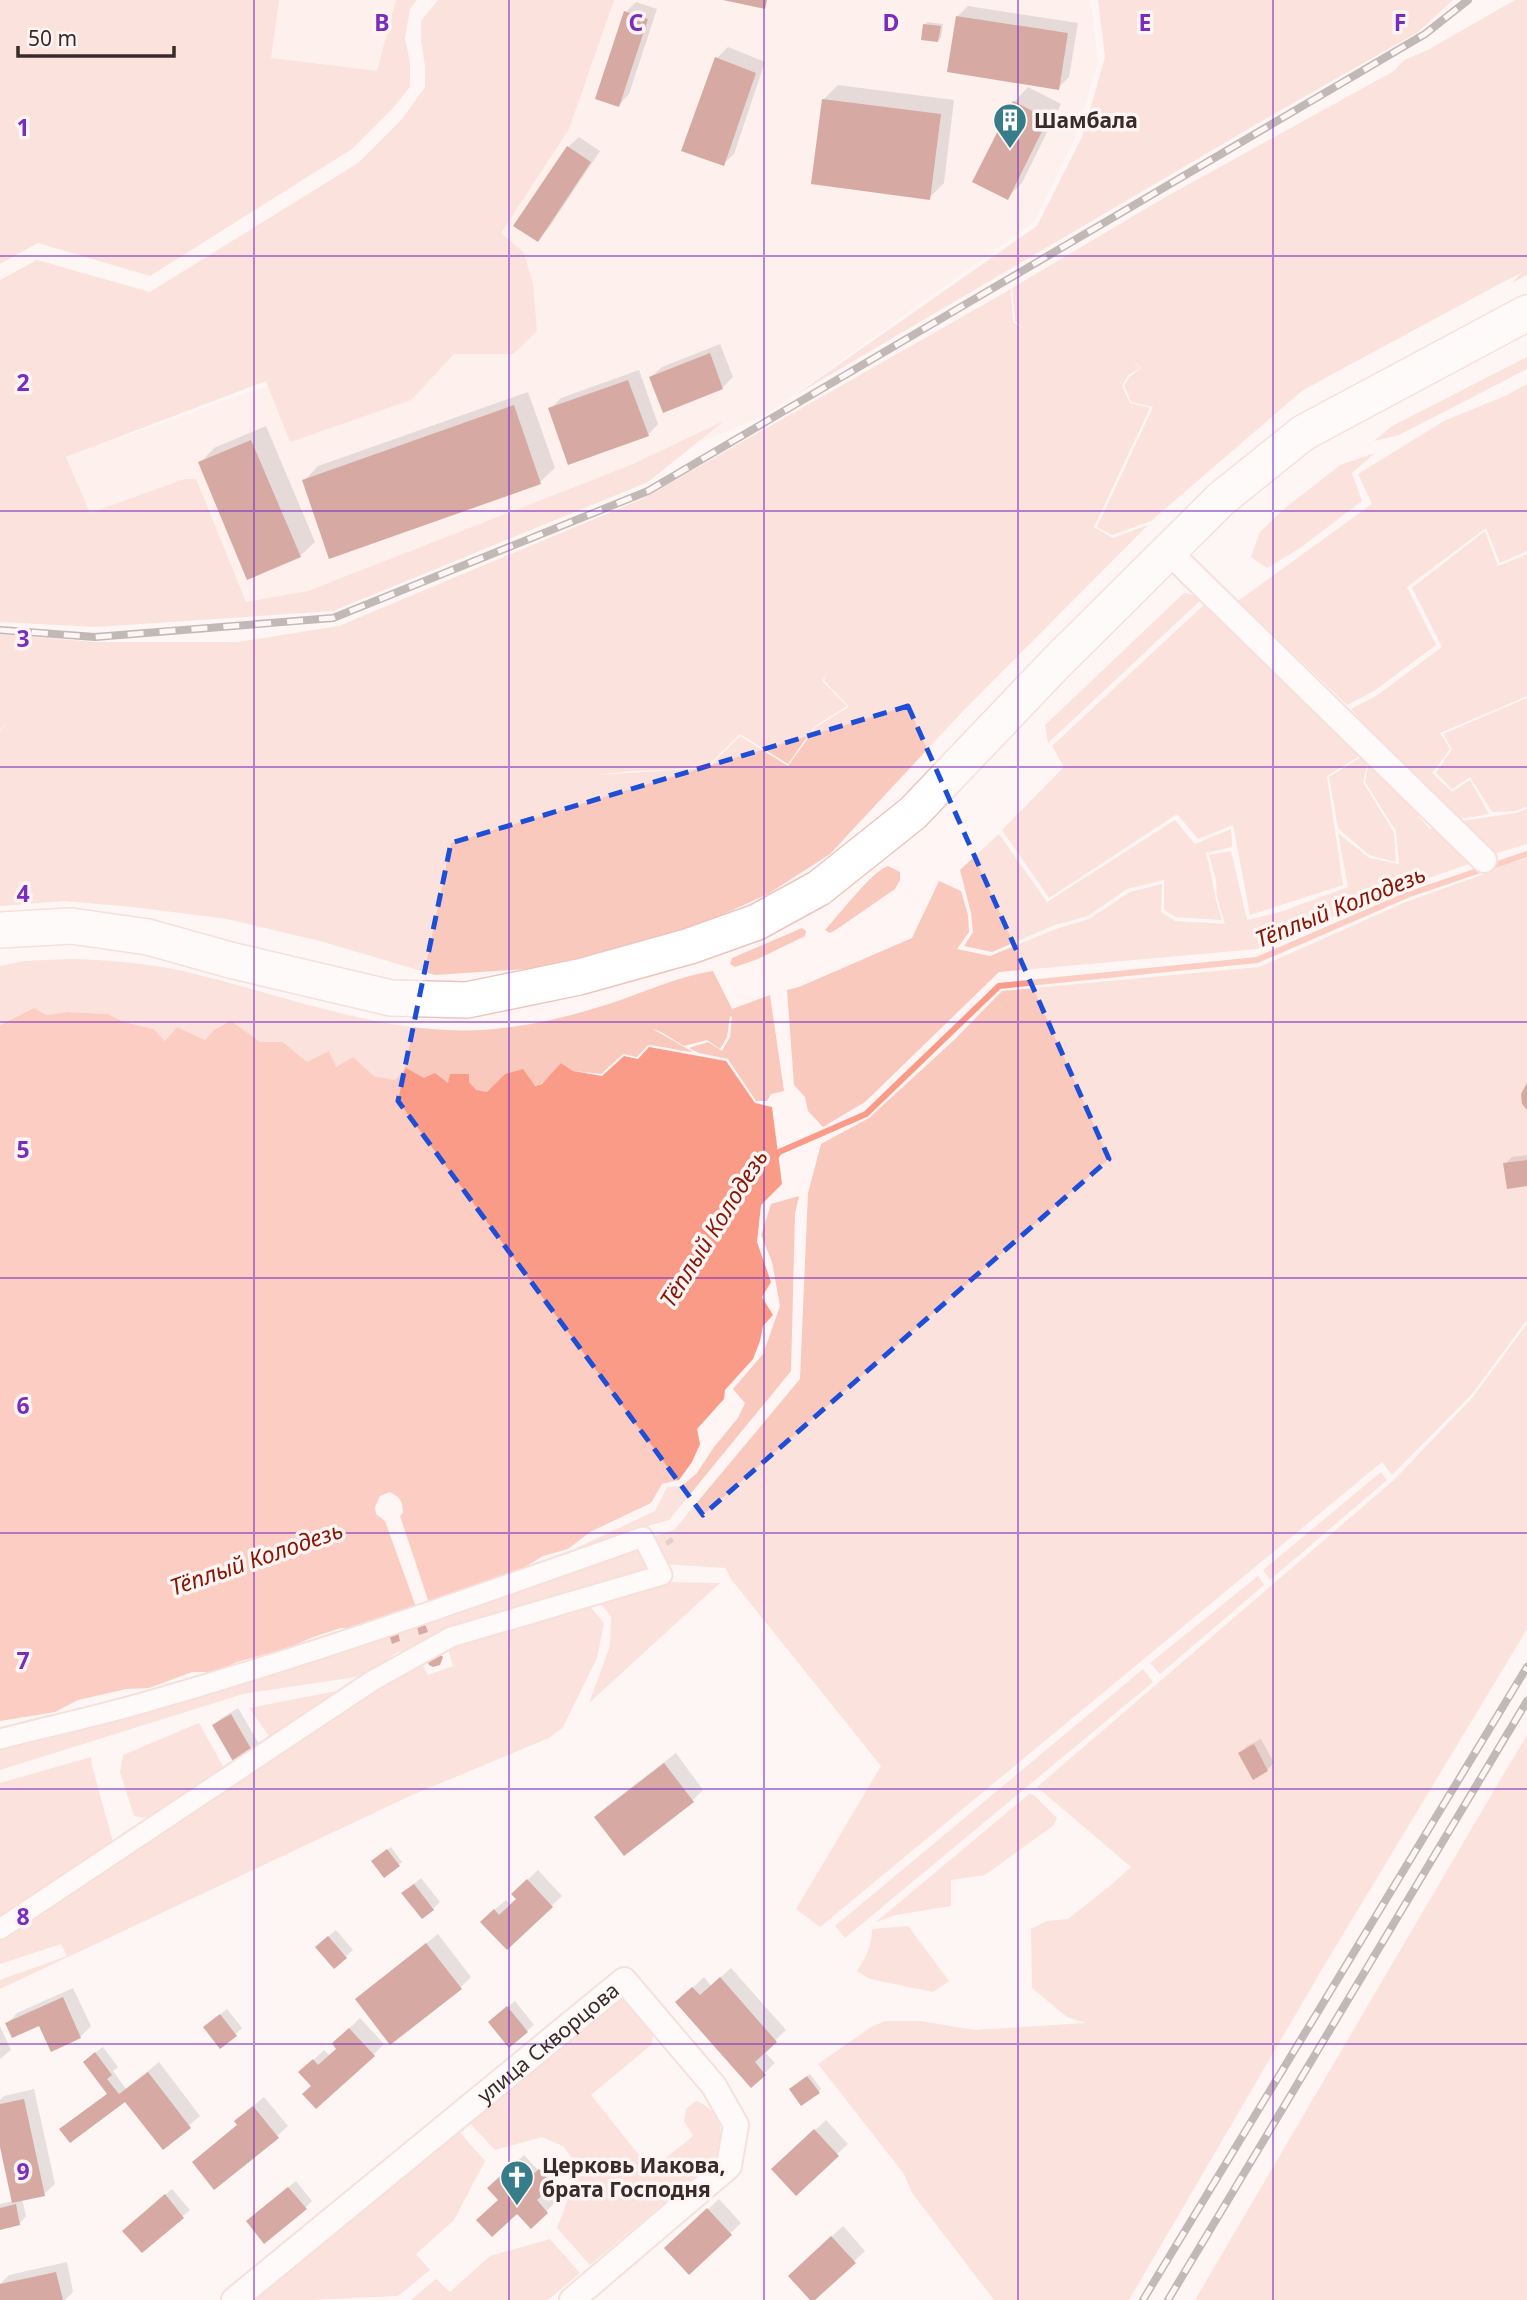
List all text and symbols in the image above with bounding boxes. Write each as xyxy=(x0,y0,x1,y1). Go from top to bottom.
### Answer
text: B xyxy=(374,6,390,38)
text: C xyxy=(629,6,644,38)
text: D xyxy=(883,6,899,38)
text: E xyxy=(1139,6,1151,38)
text: F xyxy=(1394,6,1406,38)
scale bar xyxy=(18,14,173,58)
text: 50 m xyxy=(28,24,77,52)
building icon: Шамбала xyxy=(991,101,1029,150)
place label: Шамбала xyxy=(1034,106,1138,134)
text: 1 xyxy=(16,111,30,143)
text: 2 xyxy=(16,366,30,398)
text: 3 xyxy=(16,622,30,654)
water label: Тёплый Колодезь xyxy=(1250,857,1430,955)
text: 4 xyxy=(16,877,30,909)
text: 5 xyxy=(16,1133,30,1165)
water label: Тёплый Колодезь xyxy=(651,1143,775,1313)
text: 6 xyxy=(16,1389,30,1421)
water label: Тёплый Колодезь xyxy=(165,1513,347,1603)
text: 7 xyxy=(16,1644,30,1676)
text: 8 xyxy=(16,1900,30,1932)
street label: улица Скворцова xyxy=(471,1976,625,2109)
place label: Церковь Иакова, брата Господня xyxy=(542,2151,726,2203)
text: 9 xyxy=(16,2155,30,2187)
church icon: Церковь Иакова, брата Господня xyxy=(498,2158,536,2207)

